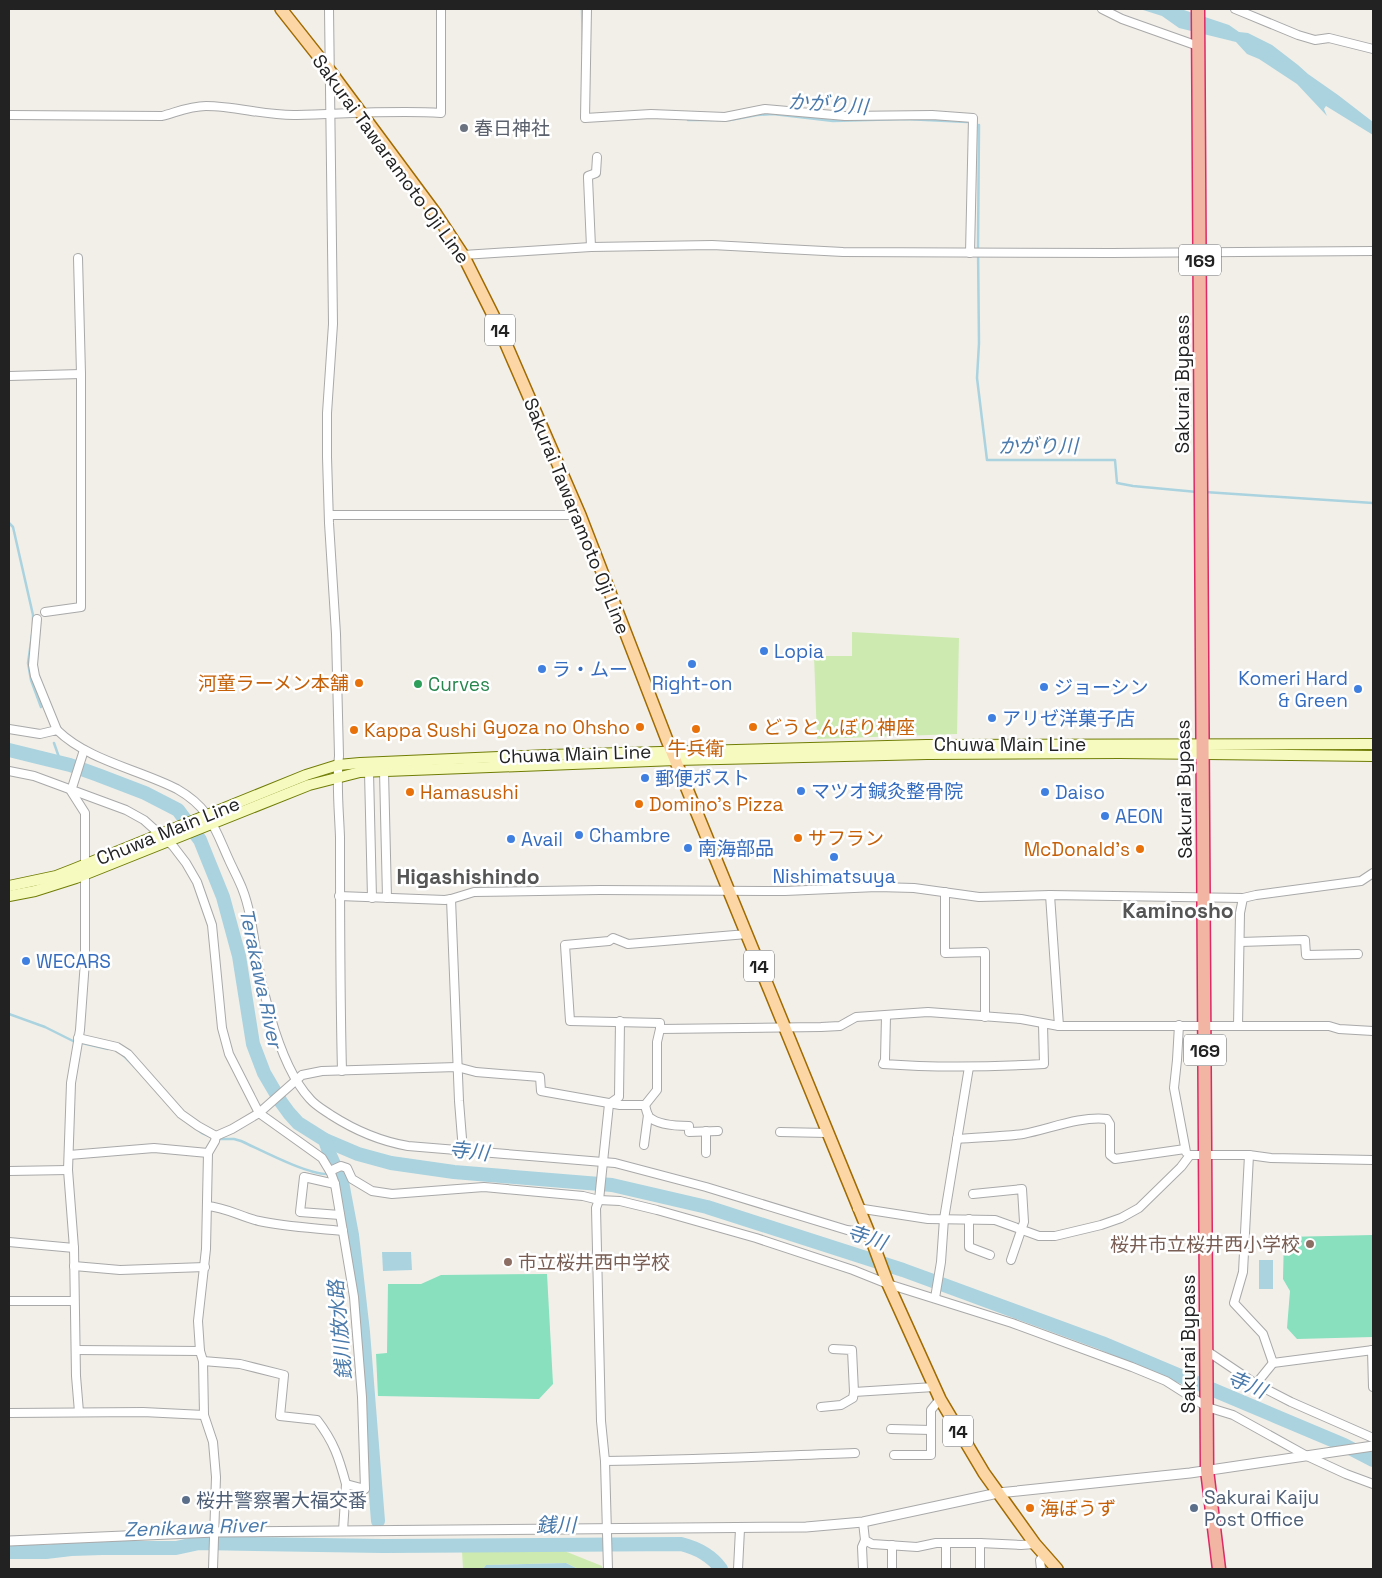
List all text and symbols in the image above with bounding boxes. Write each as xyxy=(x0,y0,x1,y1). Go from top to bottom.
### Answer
street label: Sakurai Tawaramoto Oji Line xyxy=(307,49,475,269)
water label: かがり川 xyxy=(787,88,871,120)
place label: 春日神社 xyxy=(474,116,550,141)
marker: 春日神社 xyxy=(458,122,470,134)
road number: 169 xyxy=(1179,244,1221,276)
road number: 14 xyxy=(485,314,515,346)
street label: Sakurai Bypass xyxy=(1170,314,1195,454)
street label: Sakurai Tawaramoto Oji Line xyxy=(518,394,636,638)
water label: かがり川 xyxy=(998,433,1080,459)
place label: Lopia xyxy=(774,639,824,664)
marker: Lopia xyxy=(758,645,770,657)
place label: ラ・ムー xyxy=(552,657,628,682)
marker: Right-on xyxy=(686,658,698,670)
marker: ラ・ムー xyxy=(536,663,548,675)
place label: Komeri Hard & Green xyxy=(1238,666,1348,713)
place label: 河童ラーメン本舗 xyxy=(198,671,349,696)
place label: Right-on xyxy=(652,671,732,696)
place label: Curves xyxy=(428,672,490,697)
place label: ジョーシン xyxy=(1054,675,1149,700)
marker: 河童ラーメン本舗 xyxy=(353,677,365,689)
marker: Curves xyxy=(412,678,424,690)
marker: ジョーシン xyxy=(1038,681,1050,693)
marker: Komeri Hard & Green xyxy=(1352,683,1364,695)
place label: アリゼ洋菓子店 xyxy=(1002,706,1135,731)
marker: アリゼ洋菓子店 xyxy=(986,712,998,724)
place label: Gyoza no Ohsho xyxy=(483,715,630,740)
place label: どうとんぼり神座 xyxy=(763,715,915,740)
place label: Kappa Sushi xyxy=(364,718,476,743)
street label: Sakurai Bypass xyxy=(1170,719,1198,859)
marker: Gyoza no Ohsho xyxy=(634,721,646,733)
marker: どうとんぼり神座 xyxy=(747,721,759,733)
marker: 牛兵衛 xyxy=(690,723,702,735)
marker: Kappa Sushi xyxy=(348,724,360,736)
street label: Chuwa Main Line xyxy=(934,732,1086,757)
place label: 牛兵衛 xyxy=(667,736,725,761)
street label: Chuwa Main Line xyxy=(498,739,652,769)
place label: 郵便ポスト xyxy=(655,766,750,791)
marker: 郵便ポスト xyxy=(639,772,651,784)
place label: マツオ鍼灸整骨院 xyxy=(811,779,963,804)
place label: Hamasushi xyxy=(420,780,519,805)
place label: Daiso xyxy=(1055,780,1105,805)
marker: マツオ鍼灸整骨院 xyxy=(795,785,807,797)
marker: Hamasushi xyxy=(404,786,416,798)
marker: Daiso xyxy=(1039,786,1051,798)
street label: Chuwa Main Line xyxy=(93,791,243,871)
place label: Domino's Pizza xyxy=(649,792,784,817)
marker: Domino's Pizza xyxy=(633,798,645,810)
place label: AEON xyxy=(1115,804,1163,829)
marker: AEON xyxy=(1099,810,1111,822)
place label: Chambre xyxy=(589,823,670,848)
place label: サフラン xyxy=(808,826,884,851)
place label: Avail xyxy=(521,827,563,852)
marker: Chambre xyxy=(573,829,585,841)
marker: サフラン xyxy=(792,832,804,844)
marker: Avail xyxy=(505,833,517,845)
place label: 南海部品 xyxy=(698,836,774,861)
place label: McDonald's xyxy=(1024,837,1130,862)
marker: 南海部品 xyxy=(682,842,694,854)
marker: McDonald's xyxy=(1134,843,1146,855)
marker: Nishimatsuya xyxy=(828,851,840,863)
district label: Higashishindo xyxy=(396,863,540,890)
place label: Nishimatsuya xyxy=(772,864,896,889)
district label: Kaminosho xyxy=(1122,897,1234,924)
water label: Terakawa River xyxy=(234,906,289,1053)
place label: WECARS xyxy=(36,949,111,974)
road number: 14 xyxy=(744,950,774,981)
marker: WECARS xyxy=(20,955,32,967)
road number: 169 xyxy=(1184,1034,1226,1066)
water label: 寺川 xyxy=(448,1136,492,1166)
water label: 寺川 xyxy=(844,1218,892,1256)
place label: 桜井市立桜井西小学校 xyxy=(1110,1232,1300,1257)
marker: 桜井市立桜井西小学校 xyxy=(1304,1238,1316,1250)
place label: 市立桜井西中学校 xyxy=(518,1250,670,1275)
marker: 市立桜井西中学校 xyxy=(502,1256,514,1268)
street label: Sakurai Bypass xyxy=(1176,1274,1201,1414)
water label: 銭川放水路 xyxy=(323,1277,357,1381)
water label: 寺川 xyxy=(1224,1364,1272,1405)
road number: 14 xyxy=(943,1415,973,1446)
place label: Sakurai Kaiju Post Office xyxy=(1204,1485,1319,1532)
place label: 桜井警察署大福交番 xyxy=(196,1488,367,1513)
marker: 桜井警察署大福交番 xyxy=(180,1494,192,1506)
place label: 海ぼうず xyxy=(1040,1496,1116,1521)
marker: 海ぼうず xyxy=(1024,1502,1036,1514)
marker: Sakurai Kaiju Post Office xyxy=(1188,1502,1200,1514)
water label: Zenikawa River xyxy=(124,1511,269,1542)
water label: 銭川 xyxy=(536,1512,578,1538)

